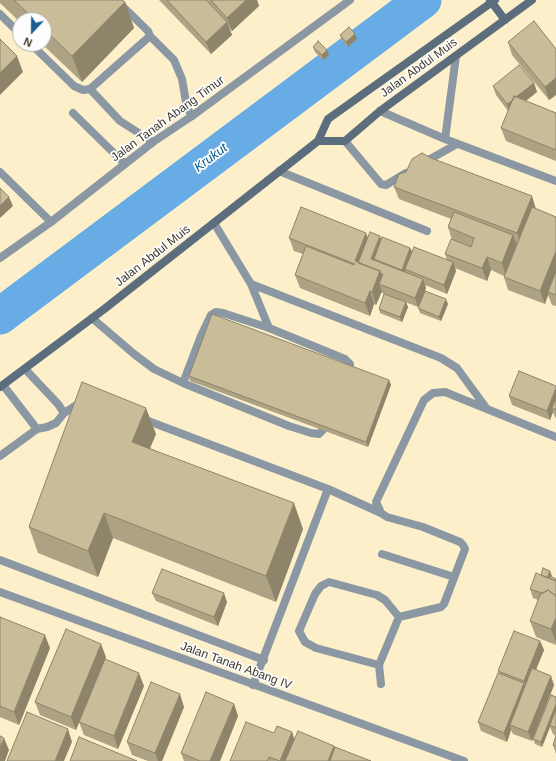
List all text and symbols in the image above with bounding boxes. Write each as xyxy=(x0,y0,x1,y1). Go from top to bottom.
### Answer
north arrow xyxy=(12,12,52,52)
text: N xyxy=(22,35,34,49)
street label: Jalan Abdul Muis xyxy=(378,35,460,101)
street label: Jalan Tanah Abang Timur xyxy=(109,73,227,165)
water label: Krukut xyxy=(191,140,231,176)
street label: Jalan Abdul Muis xyxy=(113,222,193,290)
street label: Jalan Tanah Abang IV xyxy=(178,639,294,693)

